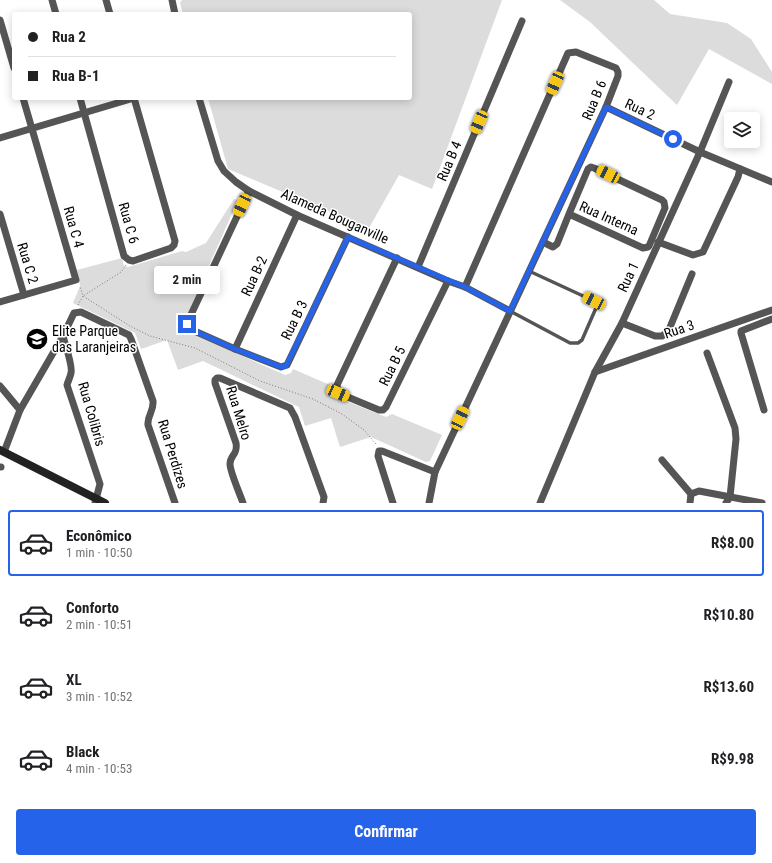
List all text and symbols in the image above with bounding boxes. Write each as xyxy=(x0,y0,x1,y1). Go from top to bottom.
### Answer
text: Rua 2 xyxy=(52,28,86,46)
text: Rua B-1 xyxy=(52,67,100,85)
car xyxy=(545,70,565,96)
street label: Rua B 6 xyxy=(578,78,610,122)
street label: Rua 2 xyxy=(623,95,658,123)
car xyxy=(469,109,489,135)
map controls xyxy=(724,112,760,148)
button: layers xyxy=(724,112,760,148)
route start xyxy=(664,130,682,148)
street label: Rua B 4 xyxy=(433,139,465,183)
car xyxy=(595,163,621,185)
street label: Alameda Bouganville xyxy=(279,185,392,247)
car xyxy=(231,192,253,218)
street label: Rua Interna xyxy=(577,198,641,238)
street label: Rua C 6 xyxy=(115,201,143,246)
street label: Rua C 4 xyxy=(60,205,88,250)
street label: Rua C 2 xyxy=(14,240,42,286)
street label: Rua B-2 xyxy=(238,253,270,298)
street label: Rua 1 xyxy=(614,260,642,294)
callout: 2 min xyxy=(154,266,220,294)
text: 2 min xyxy=(173,272,201,287)
car xyxy=(581,290,607,312)
street label: Rua B 3 xyxy=(278,298,310,342)
route end xyxy=(178,315,196,333)
street label: Rua 3 xyxy=(662,316,696,342)
place label: Elite Parque das Laranjeiras xyxy=(52,323,136,355)
school or university icon: Elite Parque das Laranjeiras xyxy=(24,326,50,352)
street label: Rua B 5 xyxy=(376,344,408,388)
street label: Rua Colibris xyxy=(75,380,109,448)
car xyxy=(325,383,351,403)
street label: Rua Melro xyxy=(223,384,255,442)
car xyxy=(449,405,471,431)
street label: Rua Perdizes xyxy=(155,417,191,491)
icon: car xyxy=(18,525,54,561)
text: Econômico xyxy=(66,527,132,545)
text: R$8.00 xyxy=(711,534,754,552)
text: 1 min · 10:50 xyxy=(66,545,132,560)
icon: car xyxy=(18,597,54,633)
text: Conforto xyxy=(66,599,119,617)
text: R$10.80 xyxy=(703,606,754,624)
text: 2 min · 10:51 xyxy=(66,617,132,632)
icon: car xyxy=(18,669,54,705)
text: XL xyxy=(66,671,82,689)
text: R$13.60 xyxy=(703,678,754,696)
text: 3 min · 10:52 xyxy=(66,689,132,704)
icon: car xyxy=(18,741,54,777)
text: Black xyxy=(66,743,99,761)
text: R$9.98 xyxy=(711,750,754,768)
text: 4 min · 10:53 xyxy=(66,761,132,776)
button: Confirmar xyxy=(16,809,756,855)

